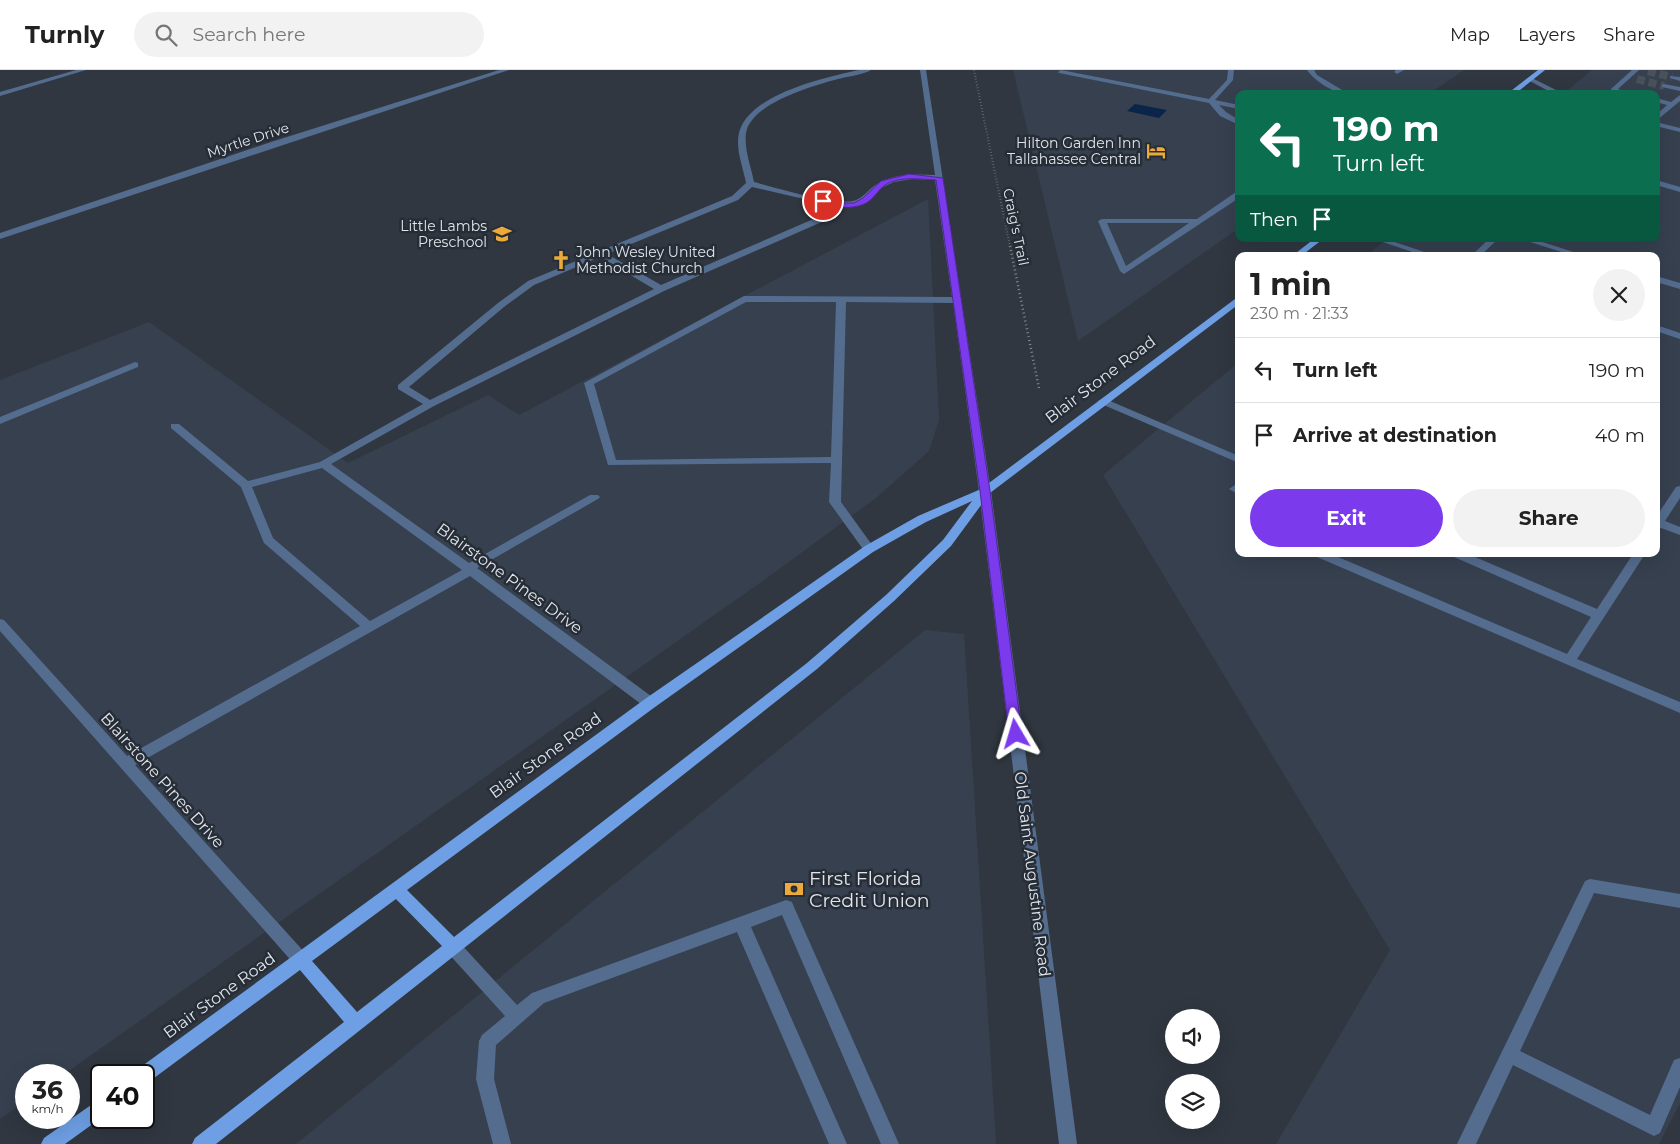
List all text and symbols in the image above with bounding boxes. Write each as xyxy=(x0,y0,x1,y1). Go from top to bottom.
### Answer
search box xyxy=(134,12,484,57)
text: Turnly xyxy=(25,20,104,49)
icon: search xyxy=(152,21,180,49)
text: Search here xyxy=(192,23,305,46)
text: Map xyxy=(1450,24,1490,46)
text: Layers xyxy=(1518,24,1575,46)
text: Share xyxy=(1603,24,1655,46)
text: 190 m xyxy=(1333,107,1439,150)
icon: left xyxy=(1250,110,1315,175)
street label: Myrtle Drive xyxy=(205,118,291,162)
place label: Hilton Garden Inn Tallahassee Central xyxy=(1007,134,1141,168)
hotel icon: Hilton Garden Inn Tallahassee Central xyxy=(1145,140,1167,162)
text: Turn left xyxy=(1333,150,1425,177)
pin xyxy=(802,180,844,222)
icon: arrive xyxy=(809,187,837,215)
street label: Craig's Trail xyxy=(999,187,1033,267)
icon: arrive xyxy=(1308,205,1336,233)
text: Then xyxy=(1250,208,1298,231)
place label: Little Lambs Preschool xyxy=(400,217,487,251)
school or university icon: Little Lambs Preschool xyxy=(491,223,513,245)
place label: John Wesley United Methodist Church xyxy=(575,243,715,277)
church icon: John Wesley United Methodist Church xyxy=(550,249,572,271)
text: 1 min xyxy=(1250,266,1331,303)
button: close xyxy=(1593,269,1645,321)
text: 230 m · 21:33 xyxy=(1250,304,1349,323)
street label: Blair Stone Road xyxy=(1041,332,1159,427)
icon: left xyxy=(1250,356,1278,384)
text: Turn left xyxy=(1293,359,1378,382)
text: 190 m xyxy=(1589,359,1645,382)
icon: arrive xyxy=(1250,421,1278,449)
text: Arrive at destination xyxy=(1293,424,1497,447)
text: 40 m xyxy=(1595,424,1645,447)
button: Exit xyxy=(1250,489,1443,547)
button: Share xyxy=(1453,489,1645,547)
street label: Blairstone Pines Drive xyxy=(433,519,586,638)
position arrow xyxy=(989,707,1041,759)
street label: Blairstone Pines Drive xyxy=(97,709,228,852)
street label: Blair Stone Road xyxy=(486,709,605,802)
street label: Old Saint Augustine Road xyxy=(1010,770,1055,978)
place label: First Florida Credit Union xyxy=(809,867,930,912)
bank icon: First Florida Credit Union xyxy=(783,878,805,900)
street label: Blair Stone Road xyxy=(160,949,279,1042)
map controls xyxy=(1165,1009,1220,1129)
button: sound xyxy=(1165,1009,1220,1064)
speed limit sign: 40 xyxy=(90,1064,155,1129)
button: layers xyxy=(1165,1074,1220,1129)
text: 36 xyxy=(32,1075,63,1105)
text: km/h xyxy=(31,1101,64,1116)

